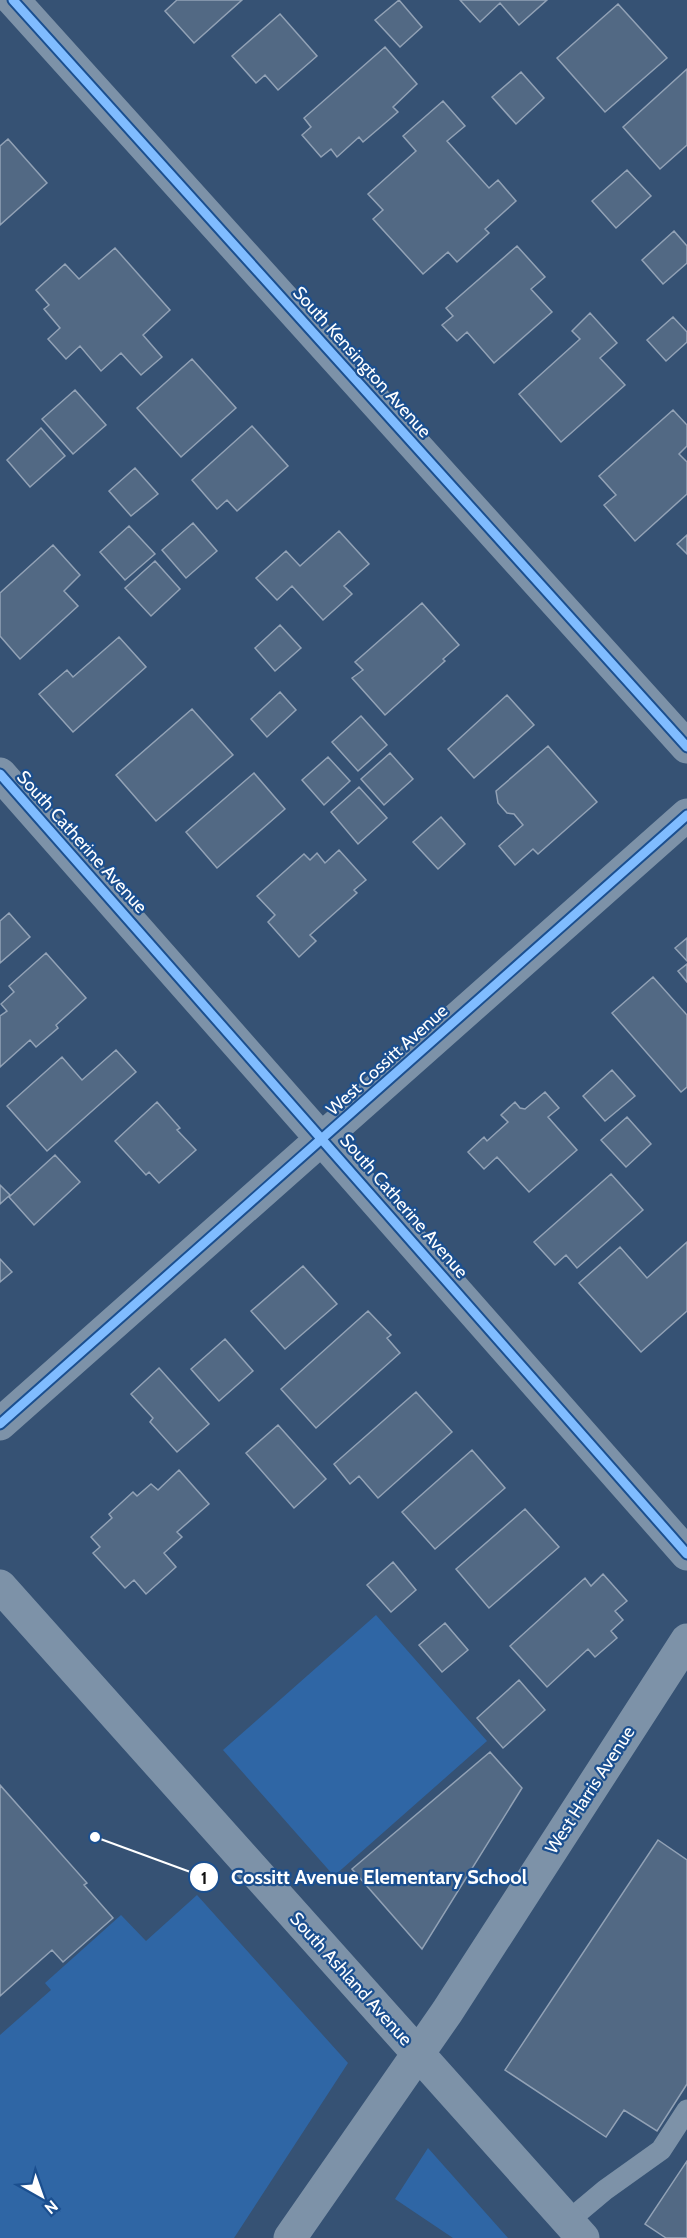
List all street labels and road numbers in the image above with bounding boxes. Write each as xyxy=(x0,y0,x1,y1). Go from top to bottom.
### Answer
street label: South Kensington Avenue xyxy=(288,282,436,442)
street label: South Catherine Avenue xyxy=(12,766,152,918)
street label: West Cossitt Avenue xyxy=(322,1000,452,1120)
street label: South Catherine Avenue xyxy=(335,1129,473,1283)
street label: West Harris Avenue xyxy=(540,1722,640,1858)
street label: South Ashland Avenue xyxy=(285,1908,417,2050)

